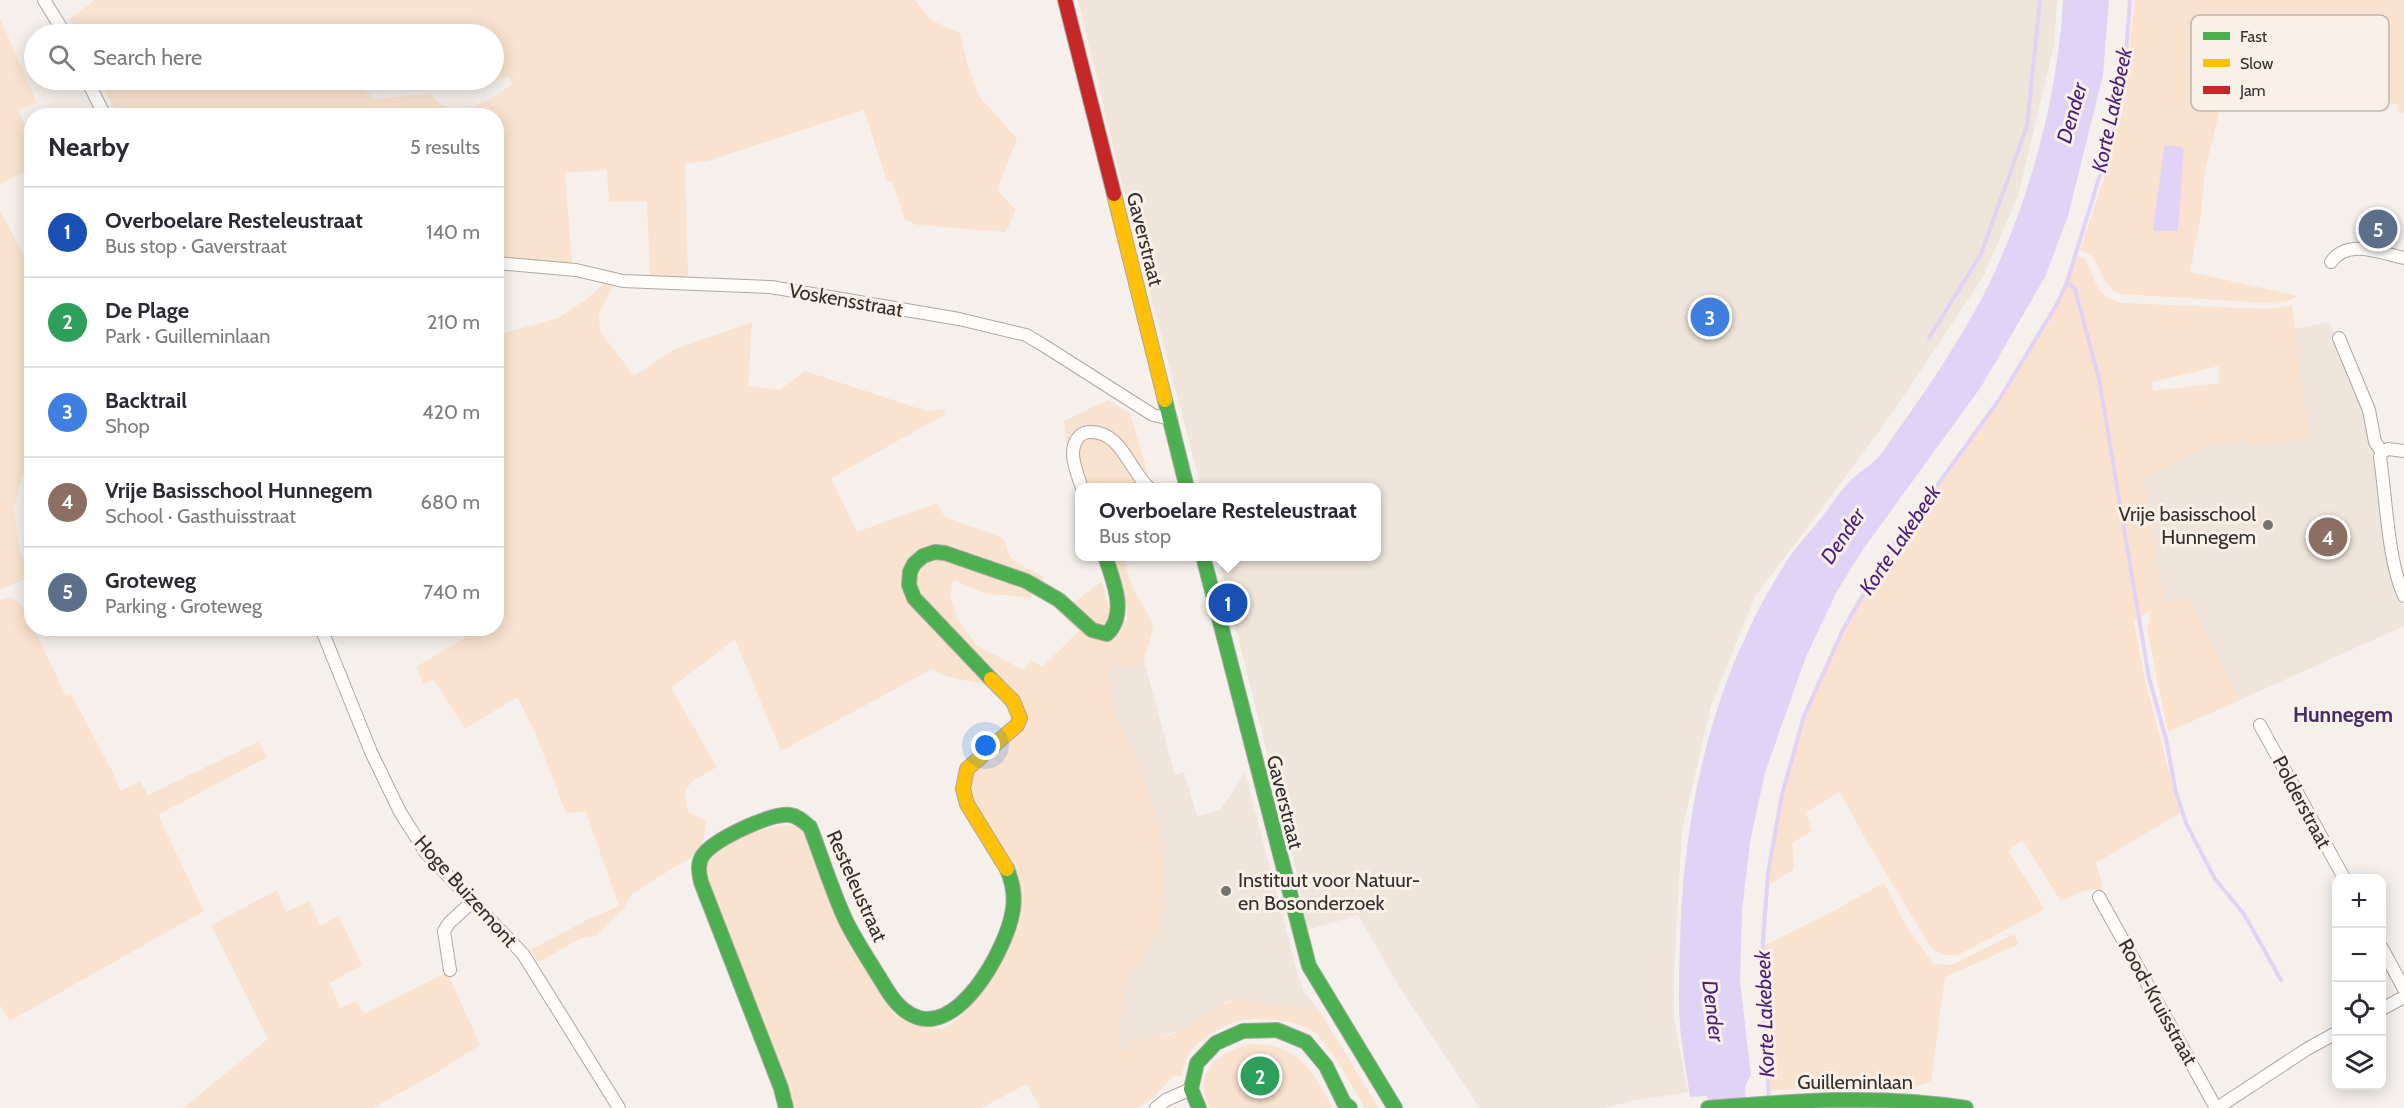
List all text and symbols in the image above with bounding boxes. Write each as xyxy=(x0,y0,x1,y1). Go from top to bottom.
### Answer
legend xyxy=(2191,15,2389,111)
search box xyxy=(24,24,504,90)
text: Fast xyxy=(2240,27,2268,46)
icon: search xyxy=(45,41,78,74)
text: Search here xyxy=(93,44,202,71)
water label: Korte Lakebeek xyxy=(2086,44,2137,175)
text: Slow xyxy=(2240,54,2274,73)
water label: Dender xyxy=(2051,78,2092,146)
text: Jam xyxy=(2239,81,2266,100)
text: Nearby xyxy=(48,131,129,163)
text: 5 results xyxy=(410,135,480,159)
street label: Gaverstraat xyxy=(1122,190,1168,289)
pin: 5 xyxy=(2358,206,2398,252)
text: Overboelare Resteleustraat xyxy=(105,207,363,234)
text: 1 xyxy=(64,220,71,244)
text: 140 m xyxy=(426,220,480,244)
text: Bus stop · Gaverstraat xyxy=(105,234,287,258)
street label: Voskensstraat xyxy=(787,278,905,322)
pin: 3 xyxy=(1690,294,1730,340)
text: De Plage xyxy=(105,297,189,324)
text: 2 xyxy=(62,310,73,334)
text: 210 m xyxy=(427,310,480,334)
text: Park · Guilleminlaan xyxy=(105,324,270,348)
text: Backtrail xyxy=(105,387,187,414)
text: 3 xyxy=(62,400,73,424)
text: 420 m xyxy=(422,400,480,424)
text: Shop xyxy=(105,414,150,438)
text: Vrije Basisschool Hunnegem xyxy=(105,477,373,504)
water label: Korte Lakebeek xyxy=(1854,479,1946,599)
popup xyxy=(1075,483,1381,561)
text: 4 xyxy=(61,490,74,514)
text: 680 m xyxy=(421,490,480,514)
text: Overboelare Resteleustraat xyxy=(1099,497,1357,524)
water label: Dender xyxy=(1815,502,1871,568)
place label: Vrije basisschool Hunnegem xyxy=(2119,502,2256,549)
text: School · Gasthuisstraat xyxy=(105,504,296,528)
pin: 4 xyxy=(2308,514,2348,560)
marker: Vrije basisschool Hunnegem xyxy=(2261,518,2275,532)
text: Bus stop xyxy=(1099,524,1171,548)
text: Groteweg xyxy=(105,567,196,594)
text: 5 xyxy=(62,580,73,604)
text: 740 m xyxy=(423,580,480,604)
pin: 1 xyxy=(1208,580,1248,626)
text: Parking · Groteweg xyxy=(105,594,262,618)
district label: Hunnegem xyxy=(2293,702,2393,727)
your location xyxy=(971,731,1000,760)
street label: Polderstraat xyxy=(2268,752,2337,853)
street label: Gaverstraat xyxy=(1262,753,1308,852)
street label: Resteleustraat xyxy=(822,827,892,946)
street label: Hoge Buizemont xyxy=(410,830,523,952)
place label: Instituut voor Natuur- en Bosonderzoek xyxy=(1238,868,1420,915)
map controls xyxy=(2332,874,2386,1090)
button: + xyxy=(2332,874,2386,928)
marker: Instituut voor Natuur- en Bosonderzoek xyxy=(1219,884,1233,898)
button: − xyxy=(2332,928,2386,982)
street label: Rood-Kruisstraat xyxy=(2113,935,2203,1070)
water label: Korte Lakebeek xyxy=(1750,949,1779,1078)
water label: Dender xyxy=(1697,979,1730,1045)
button: locate xyxy=(2332,982,2386,1036)
button: layers xyxy=(2332,1036,2386,1090)
pin: 2 xyxy=(1240,1054,1280,1098)
street label: Guilleminlaan xyxy=(1797,1070,1913,1094)

